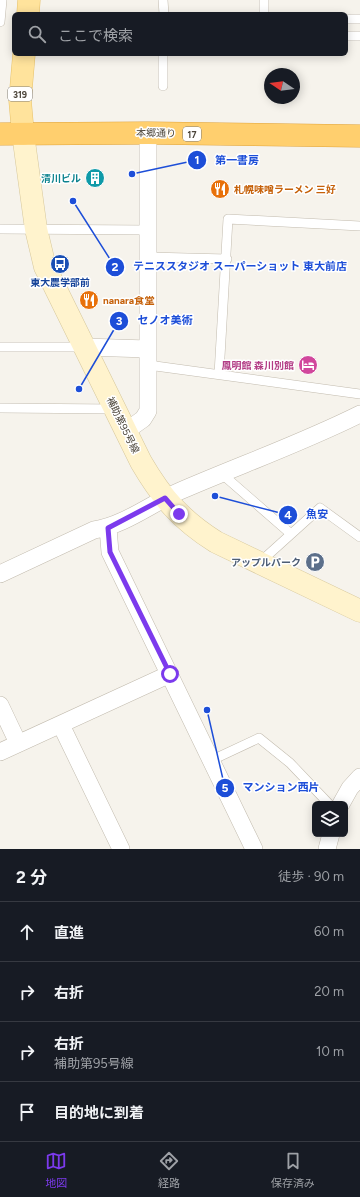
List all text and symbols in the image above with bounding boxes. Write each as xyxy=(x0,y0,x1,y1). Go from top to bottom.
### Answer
search box xyxy=(12,12,348,56)
icon: search xyxy=(26,23,48,45)
text: ここで検索 xyxy=(58,27,133,45)
north arrow xyxy=(264,68,300,104)
road number: 319 xyxy=(8,87,32,101)
street label: 本郷通り xyxy=(136,126,176,140)
road number: 17 xyxy=(183,127,201,141)
callout: 第一書房 xyxy=(187,149,267,172)
text: 1 xyxy=(194,153,200,167)
text: 第一書房 xyxy=(215,154,259,167)
building icon: 清川ビル xyxy=(84,167,106,189)
place label: 清川ビル xyxy=(41,172,81,185)
restaurant icon: 札幌味噌ラーメン 三好 xyxy=(209,178,231,200)
place label: 札幌味噌ラーメン 三好 xyxy=(234,183,336,196)
bus stop icon: 東大農学部前 xyxy=(49,253,71,275)
callout: テニススタジオ スーパーショット 東大前店 xyxy=(105,255,356,278)
text: 2 xyxy=(112,260,119,274)
text: テニススタジオ スーパーショット 東大前店 xyxy=(133,260,347,273)
place label: 東大農学部前 xyxy=(30,276,90,289)
restaurant icon: nanara食堂 xyxy=(78,289,100,311)
place label: nanara食堂 xyxy=(103,294,154,307)
callout: セノオ美術 xyxy=(109,309,200,332)
text: 3 xyxy=(116,314,123,328)
text: セノオ美術 xyxy=(138,314,193,327)
hotel icon: 鳳明館 森川別館 xyxy=(297,354,319,376)
place label: 鳳明館 森川別館 xyxy=(222,359,294,372)
street label: 補助第95号線 xyxy=(104,395,142,455)
callout: 魚安 xyxy=(278,503,336,526)
route end xyxy=(170,505,188,523)
text: 4 xyxy=(284,508,292,522)
text: 魚安 xyxy=(306,508,328,521)
parking icon: アップルパーク xyxy=(304,551,326,573)
place label: アップルパーク xyxy=(231,556,301,569)
route start xyxy=(161,665,179,683)
callout: マンション西片 xyxy=(215,776,328,799)
text: 5 xyxy=(222,781,229,795)
text: マンション西片 xyxy=(243,781,320,794)
map controls xyxy=(312,801,348,837)
button: layers xyxy=(312,801,348,837)
text: 2 分 xyxy=(16,867,47,887)
text: 徒歩 · 90 m xyxy=(278,869,344,884)
icon: ahead xyxy=(16,921,38,943)
text: 直進 xyxy=(54,924,84,942)
text: 60 m xyxy=(314,924,344,939)
icon: right xyxy=(16,981,38,1003)
text: 右折 xyxy=(54,984,84,1002)
text: 20 m xyxy=(314,984,344,999)
text: 右折 xyxy=(54,1035,84,1053)
icon: right xyxy=(16,1041,38,1063)
text: 10 m xyxy=(316,1044,344,1059)
text: 補助第95号線 xyxy=(54,1056,134,1071)
icon: arrive xyxy=(16,1101,38,1123)
text: 目的地に到着 xyxy=(54,1104,144,1122)
tab: 地図 xyxy=(45,1150,67,1190)
tab: 経路 xyxy=(158,1150,180,1190)
tab: 保存済み xyxy=(271,1150,315,1190)

